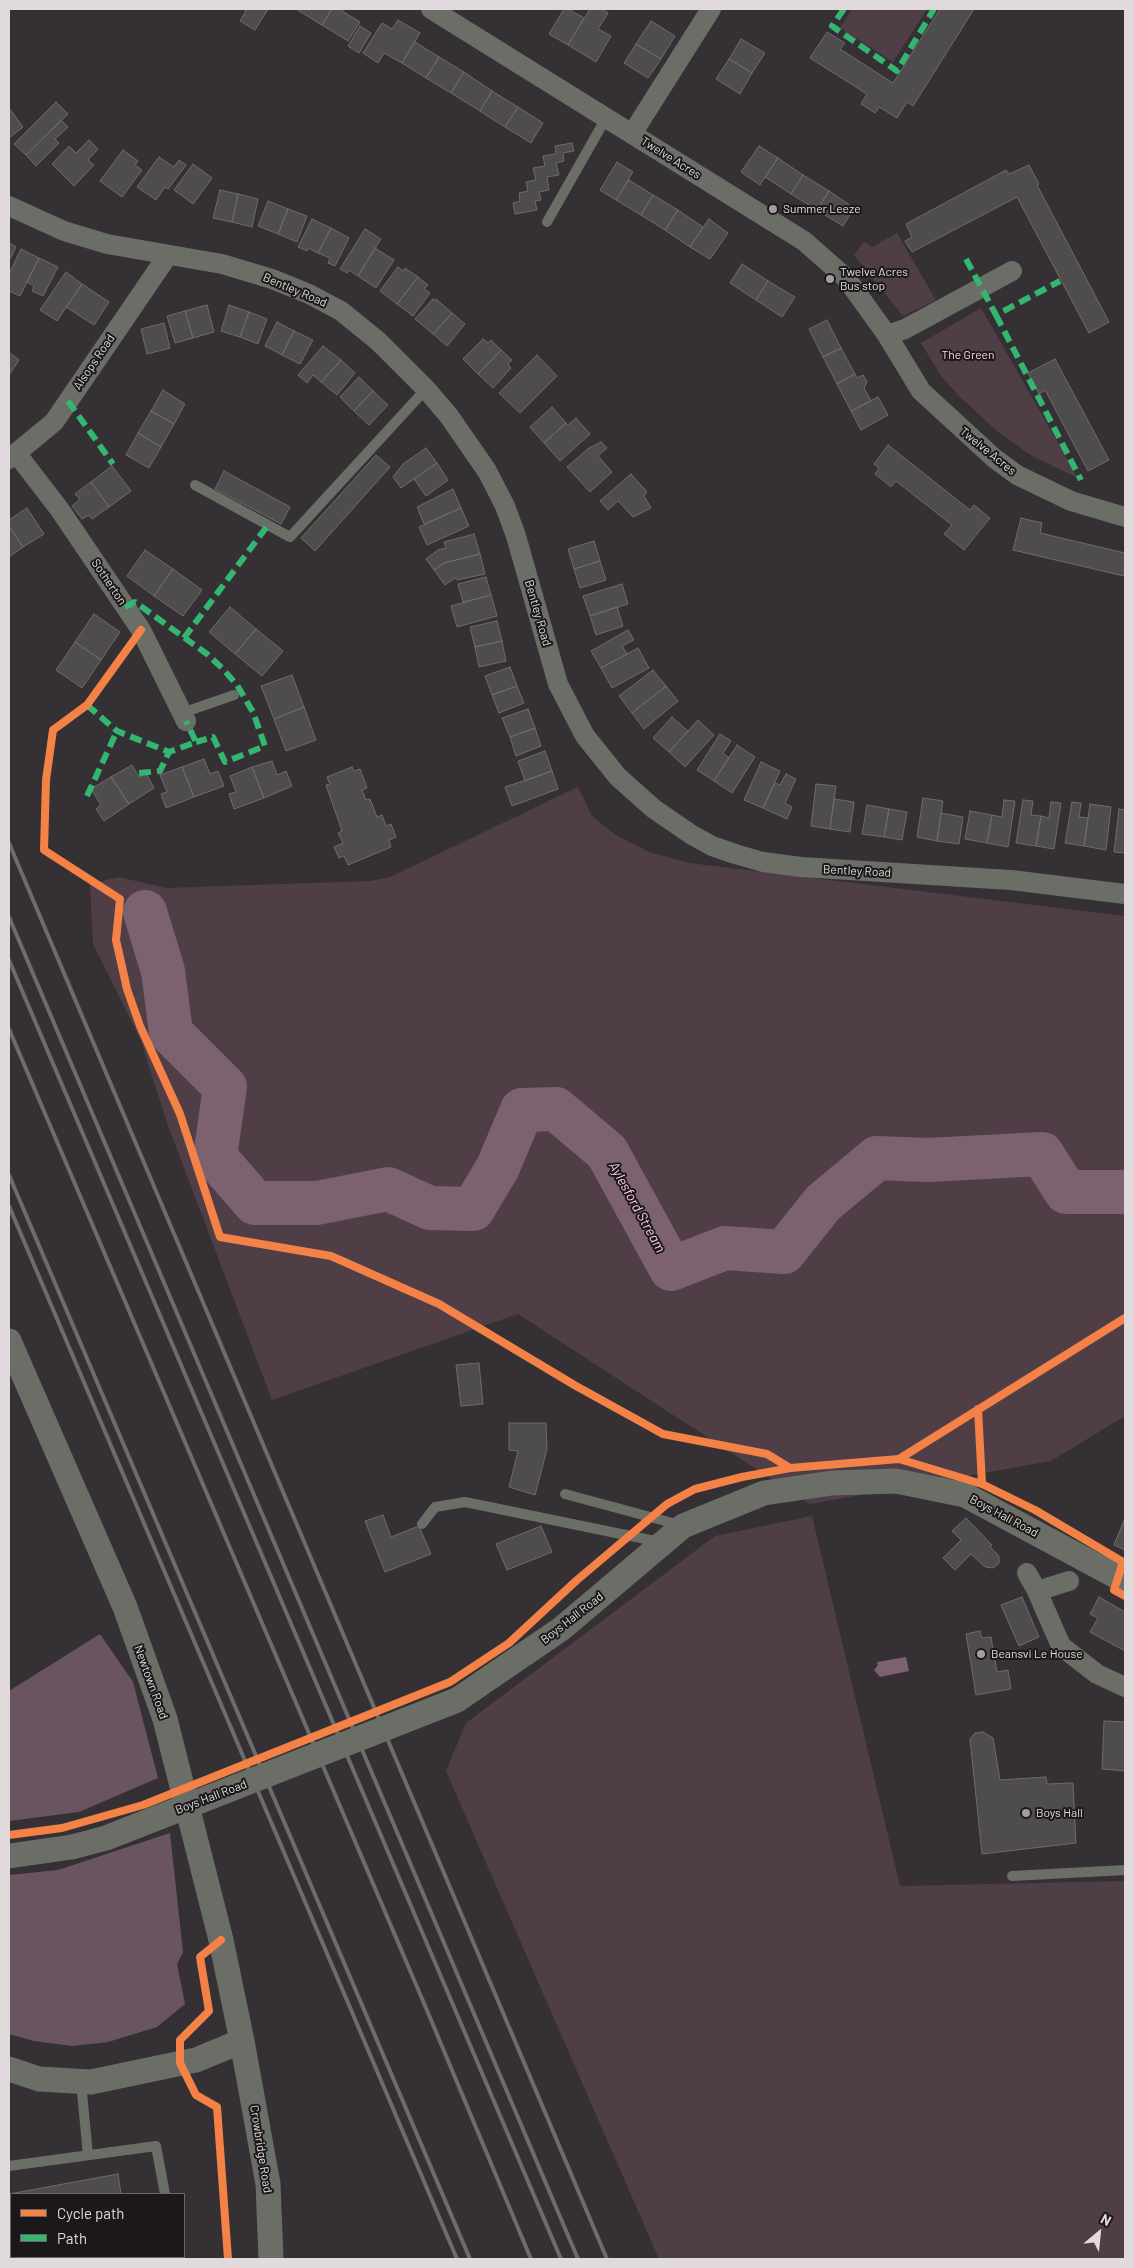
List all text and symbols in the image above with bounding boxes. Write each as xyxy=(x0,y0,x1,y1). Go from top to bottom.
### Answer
street label: Twelve Acres xyxy=(638,134,704,182)
place label: Summer Leeze xyxy=(783,202,861,216)
marker: Summer Leeze xyxy=(767,203,779,215)
place label: Twelve Acres Bus stop xyxy=(840,265,908,293)
street label: Bentley Road xyxy=(261,270,329,310)
marker: Twelve Acres Bus stop xyxy=(824,273,836,285)
street label: Alsops Road xyxy=(70,332,118,392)
park label: The Green xyxy=(942,348,994,362)
street label: Twelve Acres xyxy=(957,424,1019,478)
street label: Sotherton xyxy=(88,556,130,608)
street label: Bentley Road xyxy=(522,578,554,648)
street label: Bentley Road xyxy=(823,862,891,880)
water label: Aylesford Stream xyxy=(605,1159,669,1255)
street label: Boys Hall Road xyxy=(967,1492,1041,1540)
street label: Boys Hall Road xyxy=(538,1589,606,1647)
street label: Newtown Road xyxy=(131,1643,171,1721)
place label: Beansvi Le House xyxy=(991,1647,1083,1661)
marker: Beansvi Le House xyxy=(975,1648,987,1660)
street label: Boys Hall Road xyxy=(173,1777,249,1817)
place label: Boys Hall xyxy=(1036,1806,1083,1820)
marker: Boys Hall xyxy=(1020,1807,1032,1819)
street label: Crowbridge Road xyxy=(247,2104,275,2194)
legend xyxy=(10,2193,185,2258)
text: Cycle path xyxy=(57,2204,124,2222)
north arrow xyxy=(1074,2208,1124,2258)
text: N xyxy=(1098,2210,1114,2229)
text: Path xyxy=(57,2229,87,2247)

